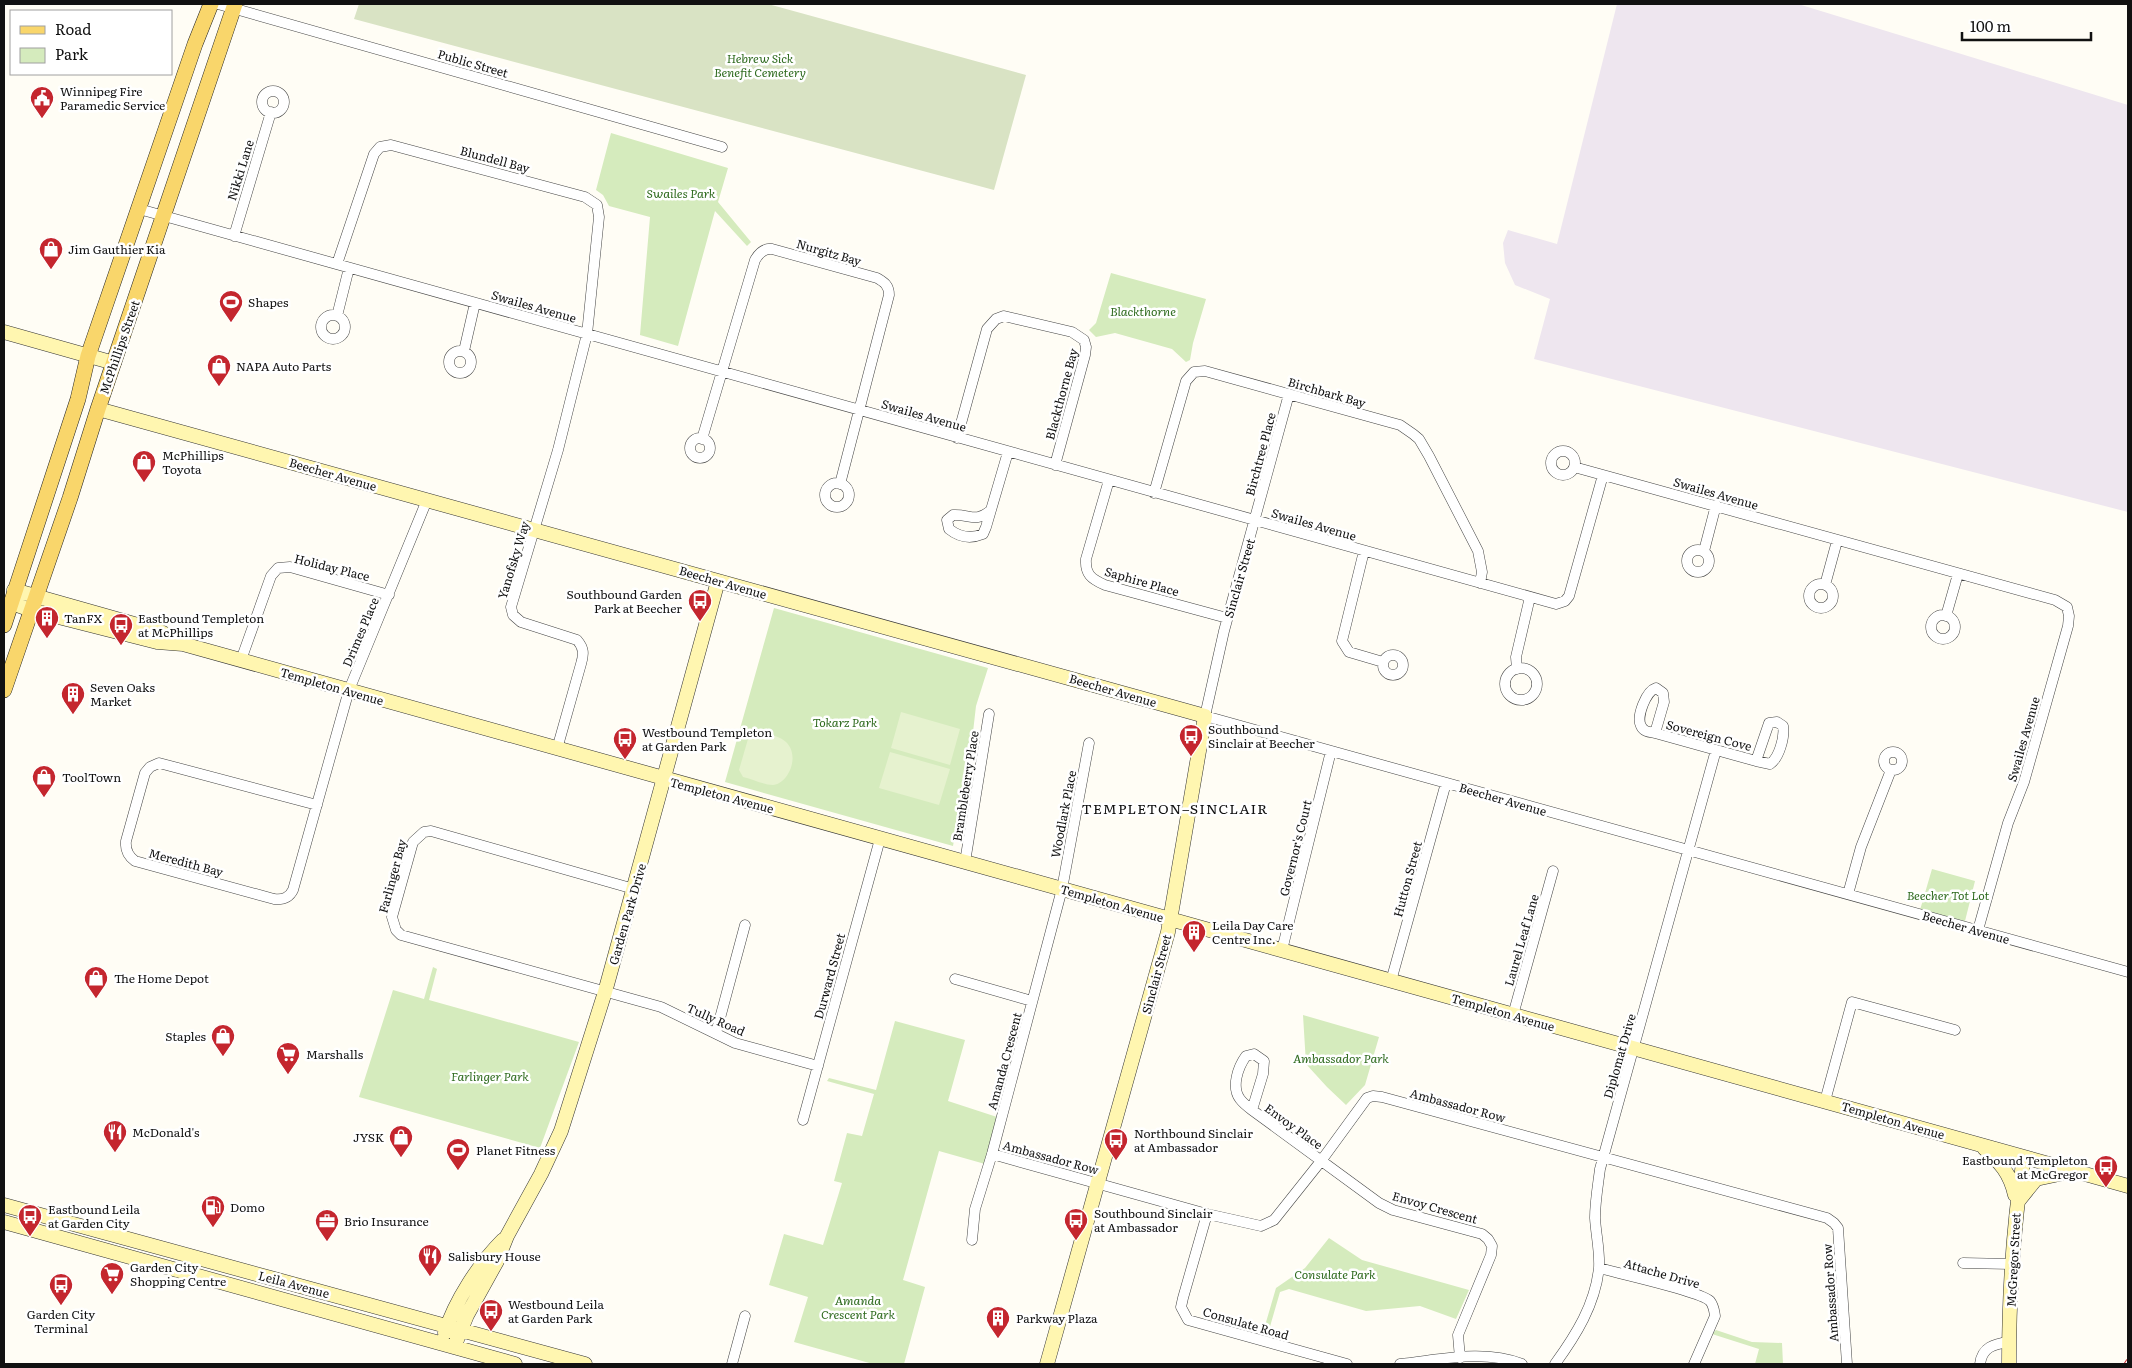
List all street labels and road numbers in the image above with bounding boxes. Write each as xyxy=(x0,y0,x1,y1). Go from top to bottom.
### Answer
street label: Public Street xyxy=(436,44,510,82)
street label: Nikki Lane xyxy=(222,137,258,203)
street label: Blundell Bay xyxy=(458,141,532,177)
street label: Nurgitz Bay xyxy=(794,234,864,270)
street label: Swailes Avenue xyxy=(489,285,579,327)
street label: McPhillips Street xyxy=(94,297,144,396)
street label: Blackthorne Bay xyxy=(1040,346,1082,442)
street label: Birchbark Bay xyxy=(1286,372,1368,412)
street label: Swailes Avenue xyxy=(879,394,969,436)
street label: Birchtree Place xyxy=(1240,410,1280,498)
street label: Beecher Avenue xyxy=(287,453,379,495)
street label: Swailes Avenue xyxy=(1671,472,1761,514)
street label: Swailes Avenue xyxy=(1269,503,1359,545)
street label: Yanofsky Way xyxy=(493,519,533,601)
street label: Sinclair Street xyxy=(1219,536,1259,620)
street label: Holiday Place xyxy=(292,549,372,585)
street label: Beecher Avenue xyxy=(677,561,769,603)
street label: Saphire Place xyxy=(1103,562,1181,600)
street label: Drimes Place xyxy=(337,594,383,670)
street label: Templeton Avenue xyxy=(278,663,386,709)
street label: Beecher Avenue xyxy=(1067,669,1159,711)
street label: Swailes Avenue xyxy=(2002,694,2044,784)
street label: Sovereign Cove xyxy=(1664,715,1754,755)
street label: Brambleberry Place xyxy=(947,729,983,843)
street label: Woodlark Place xyxy=(1046,769,1080,859)
street label: Templeton Avenue xyxy=(668,772,776,818)
street label: Beecher Avenue xyxy=(1457,778,1549,820)
street label: Governor's Court xyxy=(1274,798,1316,898)
street label: Farlinger Bay xyxy=(373,837,411,915)
street label: Hutton Street xyxy=(1388,839,1426,919)
street label: Meredith Bay xyxy=(147,843,225,881)
street label: Garden Park Drive xyxy=(604,861,650,967)
street label: Templeton Avenue xyxy=(1058,880,1166,926)
street label: Laurel Leaf Lane xyxy=(1499,892,1543,988)
street label: Beecher Avenue xyxy=(1920,906,2012,948)
street label: Durward Street xyxy=(809,931,849,1021)
street label: Sinclair Street xyxy=(1137,932,1175,1016)
street label: Templeton Avenue xyxy=(1449,989,1557,1035)
street label: Tully Road xyxy=(684,998,749,1040)
street label: Amanda Crescent xyxy=(982,1010,1026,1112)
street label: Diplomat Drive xyxy=(1598,1011,1640,1101)
street label: Ambassador Row xyxy=(1408,1084,1509,1127)
street label: Templeton Avenue xyxy=(1839,1097,1947,1143)
street label: Envoy Place xyxy=(1261,1099,1327,1153)
street label: Ambassador Row xyxy=(1001,1136,1102,1179)
street label: Envoy Crescent xyxy=(1390,1186,1480,1228)
street label: McGregor Street xyxy=(2002,1212,2024,1308)
street label: Ambassador Row xyxy=(1818,1243,1842,1343)
street label: Attache Drive xyxy=(1622,1254,1702,1292)
street label: Leila Avenue xyxy=(256,1266,332,1302)
street label: Consulate Road xyxy=(1201,1302,1292,1344)

